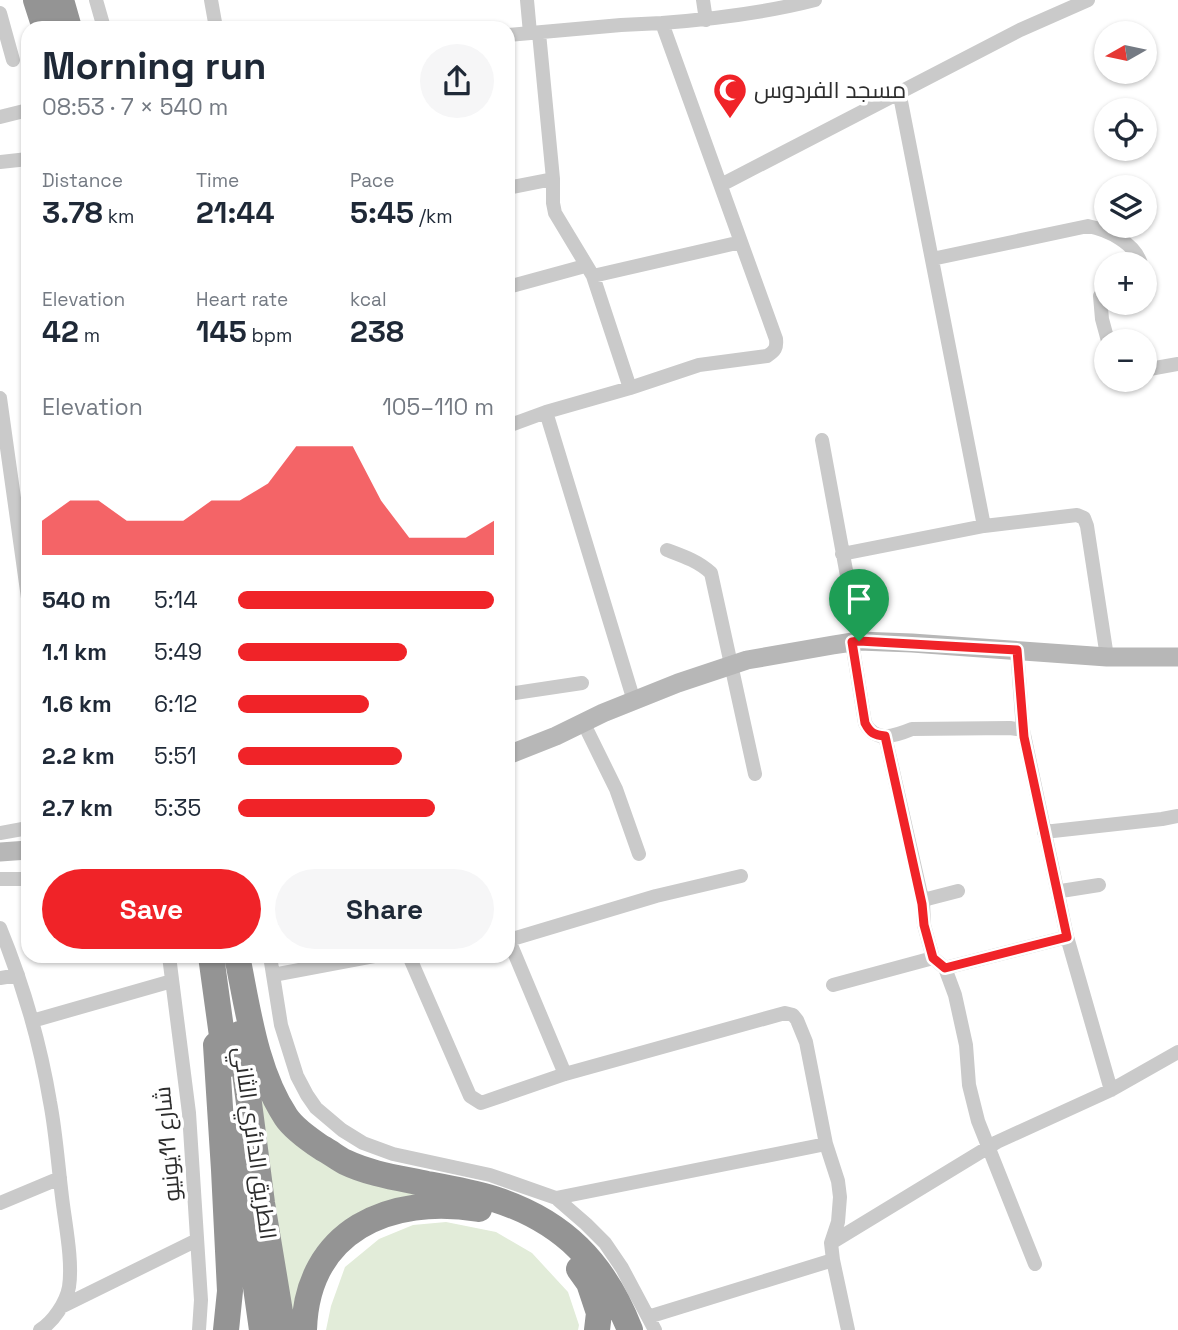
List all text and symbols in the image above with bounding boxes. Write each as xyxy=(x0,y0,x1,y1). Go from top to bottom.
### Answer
north arrow xyxy=(1094,21,1157,84)
map controls xyxy=(1094,21,1157,392)
text: Morning run xyxy=(42,42,267,90)
button: share xyxy=(420,44,494,118)
mosque icon: مسجد الفردوس xyxy=(711,71,749,120)
place label: مسجد الفردوس xyxy=(754,75,906,105)
text: 08:53 · 7 × 540 m xyxy=(42,92,228,122)
button: locate xyxy=(1094,98,1157,161)
text: Distance xyxy=(42,168,123,193)
text: Time xyxy=(196,168,239,193)
text: Pace xyxy=(350,168,394,193)
button: layers xyxy=(1094,175,1157,238)
text: 3.78 xyxy=(42,193,103,232)
text: 21:44 xyxy=(196,193,274,232)
text: 5:45 xyxy=(350,193,414,232)
text: km xyxy=(103,204,134,229)
text: /km xyxy=(414,204,453,229)
button: + xyxy=(1094,252,1157,315)
text: Elevation xyxy=(42,287,125,312)
text: Heart rate xyxy=(196,287,288,312)
text: kcal xyxy=(350,287,387,312)
text: 42 xyxy=(42,312,79,351)
text: 145 xyxy=(196,312,247,351)
text: 238 xyxy=(350,312,404,351)
text: m xyxy=(79,323,100,348)
text: bpm xyxy=(247,323,292,348)
button: − xyxy=(1094,329,1157,392)
text: Elevation xyxy=(42,392,143,422)
text: 105–110 m xyxy=(382,392,494,422)
pin xyxy=(829,569,889,641)
icon: arrive xyxy=(840,580,878,618)
text: 540 m xyxy=(42,585,111,615)
text: 5:14 xyxy=(154,585,198,615)
text: 1.1 km xyxy=(42,637,107,667)
text: 5:49 xyxy=(154,637,202,667)
text: 1.6 km xyxy=(42,689,112,719)
text: 6:12 xyxy=(154,689,197,719)
text: 2.2 km xyxy=(42,741,115,771)
text: 5:51 xyxy=(154,741,197,771)
text: 2.7 km xyxy=(42,793,113,823)
text: 5:35 xyxy=(154,793,201,823)
button: Save xyxy=(42,869,261,949)
button: Share xyxy=(275,869,494,949)
street label: الطريق الدائري الثاني xyxy=(224,1045,283,1242)
street label: شارع 11يونيو xyxy=(147,1085,188,1203)

